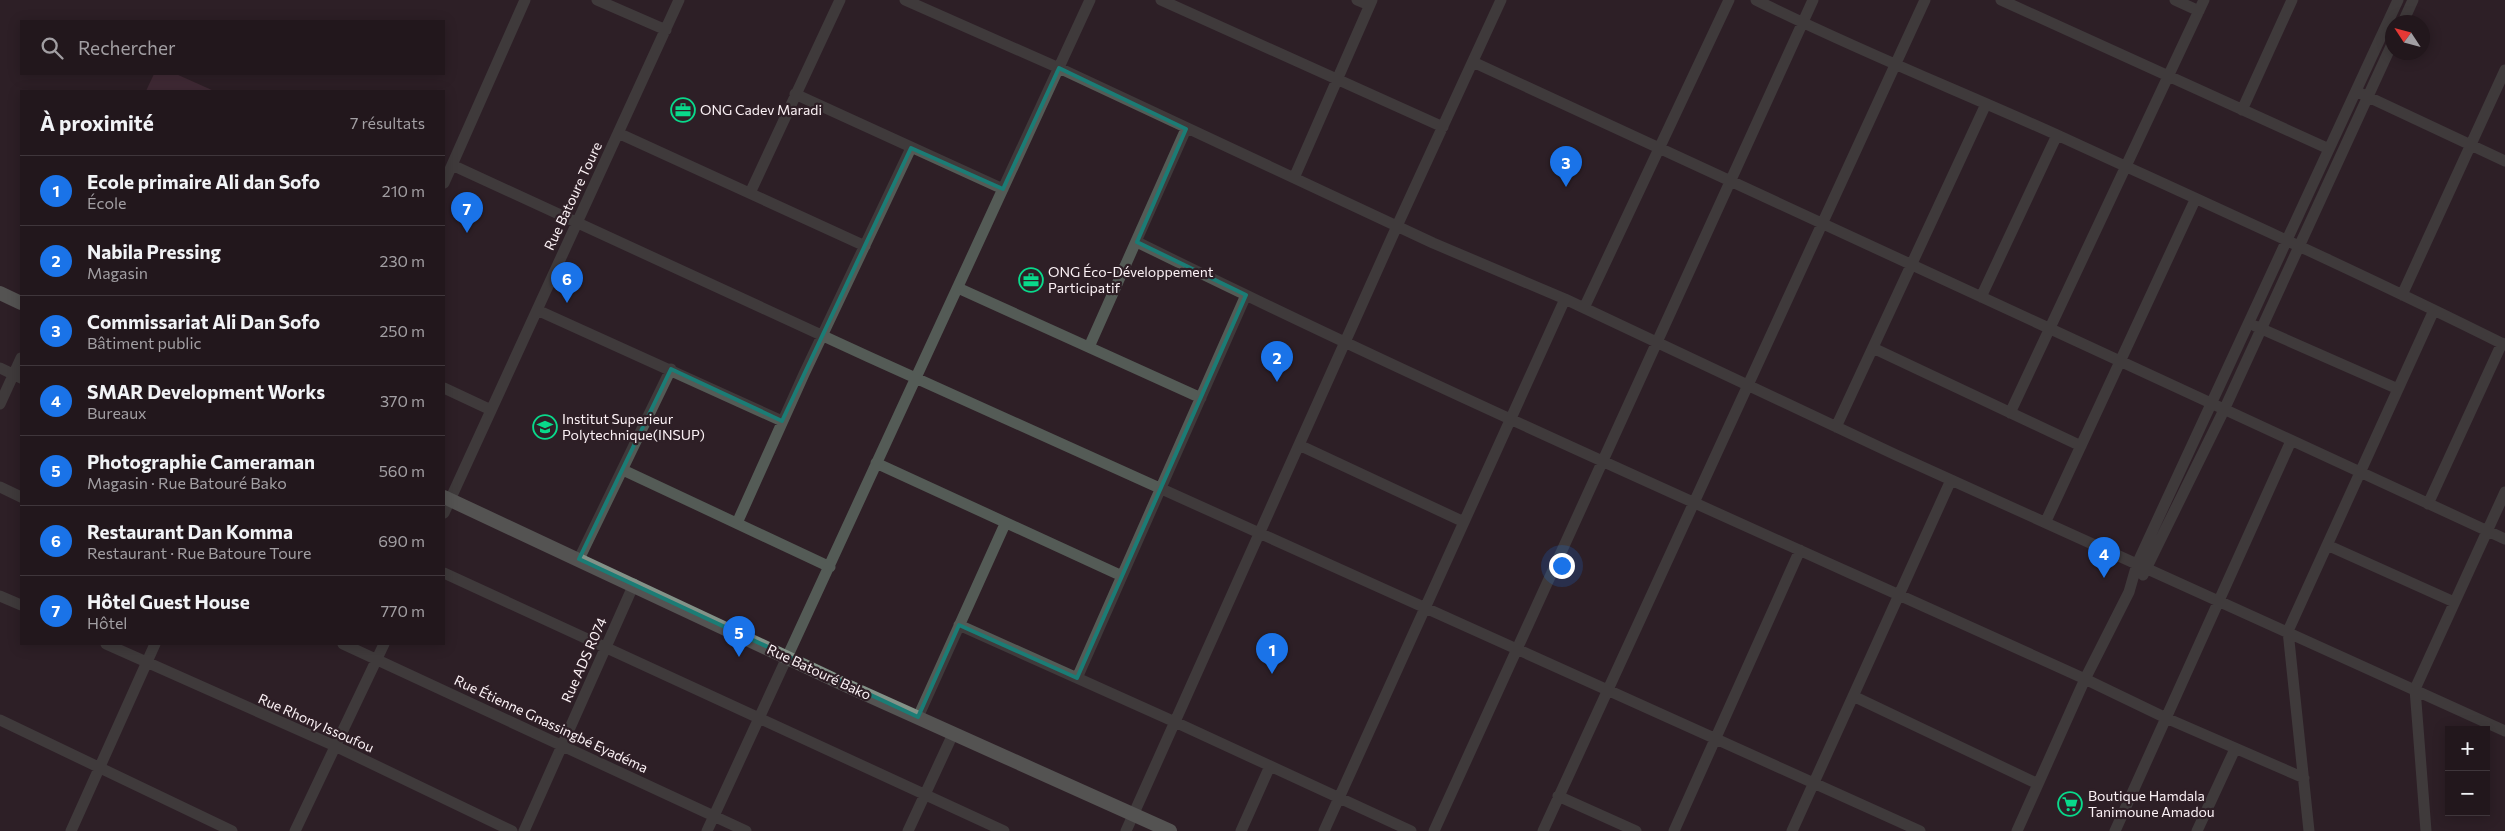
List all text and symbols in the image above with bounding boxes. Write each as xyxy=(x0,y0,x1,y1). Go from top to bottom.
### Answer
north arrow xyxy=(2385,15,2430,60)
search box xyxy=(20,20,445,75)
icon: search xyxy=(38,34,66,62)
text: Rechercher xyxy=(78,36,176,59)
office icon: ONG Cadev Maradi xyxy=(670,97,696,123)
place label: ONG Cadev Maradi xyxy=(700,101,822,118)
text: À proximité xyxy=(40,110,154,135)
text: 7 résultats xyxy=(350,113,425,132)
street label: Rue Batoure Toure xyxy=(540,139,605,253)
pin: 3 xyxy=(1550,146,1582,187)
text: Ecole primaire Ali dan Sofo xyxy=(87,170,320,193)
text: 1 xyxy=(52,181,60,200)
text: 210 m xyxy=(382,181,425,200)
pin: 7 xyxy=(451,192,483,233)
text: École xyxy=(87,193,126,212)
text: Nabila Pressing xyxy=(87,240,221,263)
text: 2 xyxy=(51,251,61,270)
text: 230 m xyxy=(380,251,425,270)
pin: 6 xyxy=(551,262,583,303)
text: Magasin xyxy=(87,263,148,282)
place label: ONG Éco-Développement Participatif xyxy=(1048,263,1214,296)
office icon: ONG Éco-Développement Participatif xyxy=(1018,267,1044,293)
text: Commissariat Ali Dan Sofo xyxy=(87,310,320,333)
text: 3 xyxy=(51,321,61,340)
text: 250 m xyxy=(379,321,425,340)
text: Bâtiment public xyxy=(87,333,201,352)
pin: 2 xyxy=(1261,341,1293,382)
text: SMAR Development Works xyxy=(87,380,325,403)
text: 4 xyxy=(51,391,61,410)
text: 370 m xyxy=(380,391,425,410)
text: Bureaux xyxy=(87,403,147,422)
place label: Institut Superieur Polytechnique(INSUP) xyxy=(562,410,705,443)
school or university icon: Institut Superieur Polytechnique(INSUP) xyxy=(532,414,558,440)
text: Photographie Cameraman xyxy=(87,450,315,473)
text: 5 xyxy=(51,461,61,480)
text: 560 m xyxy=(379,461,425,480)
text: Magasin · Rue Batouré Bako xyxy=(87,473,287,492)
text: Restaurant Dan Komma xyxy=(87,520,293,543)
text: 6 xyxy=(51,531,61,550)
text: 690 m xyxy=(378,531,425,550)
pin: 4 xyxy=(2088,537,2120,578)
text: Restaurant · Rue Batoure Toure xyxy=(87,543,311,562)
your location xyxy=(1549,553,1575,579)
text: Hôtel Guest House xyxy=(87,590,250,613)
text: 7 xyxy=(52,601,60,620)
text: 770 m xyxy=(381,601,425,620)
text: Hôtel xyxy=(87,613,127,632)
street label: Rue ADS R074 xyxy=(557,614,610,705)
pin: 5 xyxy=(723,616,755,657)
pin: 1 xyxy=(1256,633,1288,674)
street label: Rue Batouré Bako xyxy=(765,640,874,703)
street label: Rue Étienne Gnassingbé Eyadéma xyxy=(452,671,651,776)
street label: Rue Rhony Issoufou xyxy=(256,689,377,756)
map controls xyxy=(2445,726,2490,816)
button: + xyxy=(2445,726,2490,771)
button: − xyxy=(2445,771,2490,816)
place label: Boutique Hamdala Tanimoune Amadou xyxy=(2088,787,2215,820)
supermarket icon: Boutique Hamdala Tanimoune Amadou xyxy=(2057,791,2083,817)

